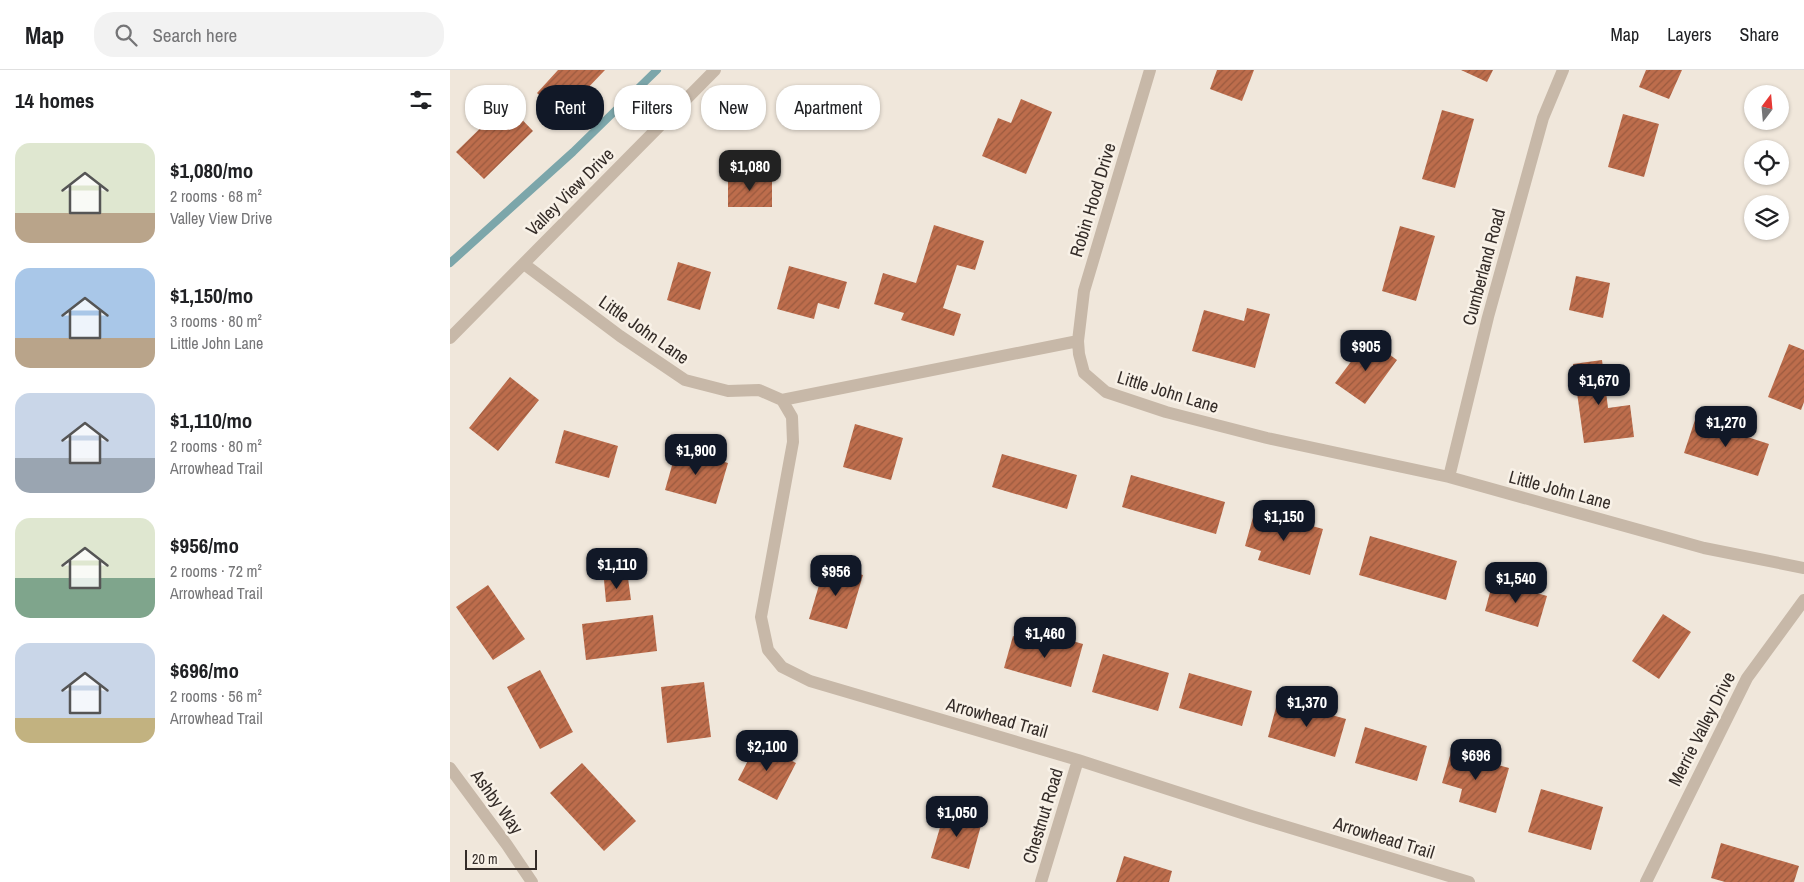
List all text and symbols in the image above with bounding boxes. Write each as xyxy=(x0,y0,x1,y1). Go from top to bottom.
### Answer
search box xyxy=(94,12,444,57)
text: Map xyxy=(25,19,64,51)
icon: search xyxy=(112,21,140,49)
text: Search here xyxy=(152,22,237,48)
text: Map xyxy=(1611,22,1639,47)
text: Layers xyxy=(1667,22,1712,47)
text: Share xyxy=(1740,22,1779,47)
chip: Buy xyxy=(465,85,526,130)
chip: Rent xyxy=(536,85,604,130)
chip: Filters xyxy=(614,85,691,130)
chip: New xyxy=(701,85,766,130)
chip: Apartment xyxy=(776,85,880,130)
north arrow xyxy=(1744,85,1789,130)
map controls xyxy=(1744,85,1789,240)
text: 14 homes xyxy=(15,86,94,115)
icon: filters xyxy=(407,86,435,114)
street label: Robin Hood Drive xyxy=(1063,140,1122,260)
button: locate xyxy=(1744,140,1789,185)
street label: Valley View Drive xyxy=(520,142,619,241)
pin: $1,080 xyxy=(709,150,791,192)
text: $1,080 xyxy=(730,155,770,177)
text: $1,080/mo xyxy=(170,156,253,185)
icon: home xyxy=(55,163,115,223)
text: 2 rooms · 68 m² xyxy=(170,185,262,207)
button: layers xyxy=(1744,195,1789,240)
street label: Cumberland Road xyxy=(1456,206,1511,328)
text: Valley View Drive xyxy=(170,207,272,229)
text: $1,150/mo xyxy=(170,281,253,310)
icon: home xyxy=(55,288,115,348)
street label: Little John Lane xyxy=(594,289,694,370)
text: 3 rooms · 80 m² xyxy=(170,310,262,332)
pin: $905 xyxy=(1336,330,1396,372)
text: Little John Lane xyxy=(170,332,263,354)
text: $905 xyxy=(1351,335,1381,357)
street label: Little John Lane xyxy=(1114,364,1222,419)
pin: $1,670 xyxy=(1558,364,1640,406)
text: $1,670 xyxy=(1579,369,1619,391)
text: $1,110/mo xyxy=(170,406,252,435)
pin: $1,270 xyxy=(1685,406,1767,448)
text: $1,270 xyxy=(1706,411,1746,433)
icon: home xyxy=(55,413,115,473)
pin: $1,900 xyxy=(655,434,737,476)
text: 2 rooms · 80 m² xyxy=(170,435,262,457)
text: $1,900 xyxy=(676,439,716,461)
text: Arrowhead Trail xyxy=(170,457,263,479)
street label: Little John Lane xyxy=(1506,464,1614,515)
pin: $1,150 xyxy=(1243,500,1325,542)
text: $1,150 xyxy=(1264,505,1304,527)
text: $956/mo xyxy=(170,531,239,560)
icon: home xyxy=(55,538,115,598)
pin: $1,110 xyxy=(576,548,658,590)
text: $1,110 xyxy=(597,553,637,575)
pin: $956 xyxy=(806,554,866,597)
text: 2 rooms · 72 m² xyxy=(170,560,262,582)
text: $956 xyxy=(821,560,851,582)
pin: $1,540 xyxy=(1475,562,1557,604)
text: $1,540 xyxy=(1496,567,1536,589)
text: Arrowhead Trail xyxy=(170,582,263,604)
pin: $1,460 xyxy=(1004,616,1086,659)
text: $1,460 xyxy=(1025,622,1065,644)
text: $696/mo xyxy=(170,656,239,685)
icon: home xyxy=(55,663,115,723)
street label: Merrie Valley Drive xyxy=(1662,667,1741,790)
text: 2 rooms · 56 m² xyxy=(170,685,262,707)
pin: $1,370 xyxy=(1266,686,1348,728)
street label: Arrowhead Trail xyxy=(943,691,1051,744)
text: $1,370 xyxy=(1287,691,1327,713)
text: Arrowhead Trail xyxy=(170,707,263,729)
pin: $2,100 xyxy=(726,730,808,772)
text: $2,100 xyxy=(747,735,787,757)
pin: $696 xyxy=(1446,738,1506,781)
text: $696 xyxy=(1461,744,1491,766)
street label: Ashby Way xyxy=(465,764,530,840)
street label: Chestnut Road xyxy=(1016,765,1069,867)
pin: $1,050 xyxy=(916,796,998,838)
text: $1,050 xyxy=(937,801,977,823)
street label: Arrowhead Trail xyxy=(1330,810,1438,865)
scale bar xyxy=(465,847,538,870)
text: 20 m xyxy=(472,850,498,868)

